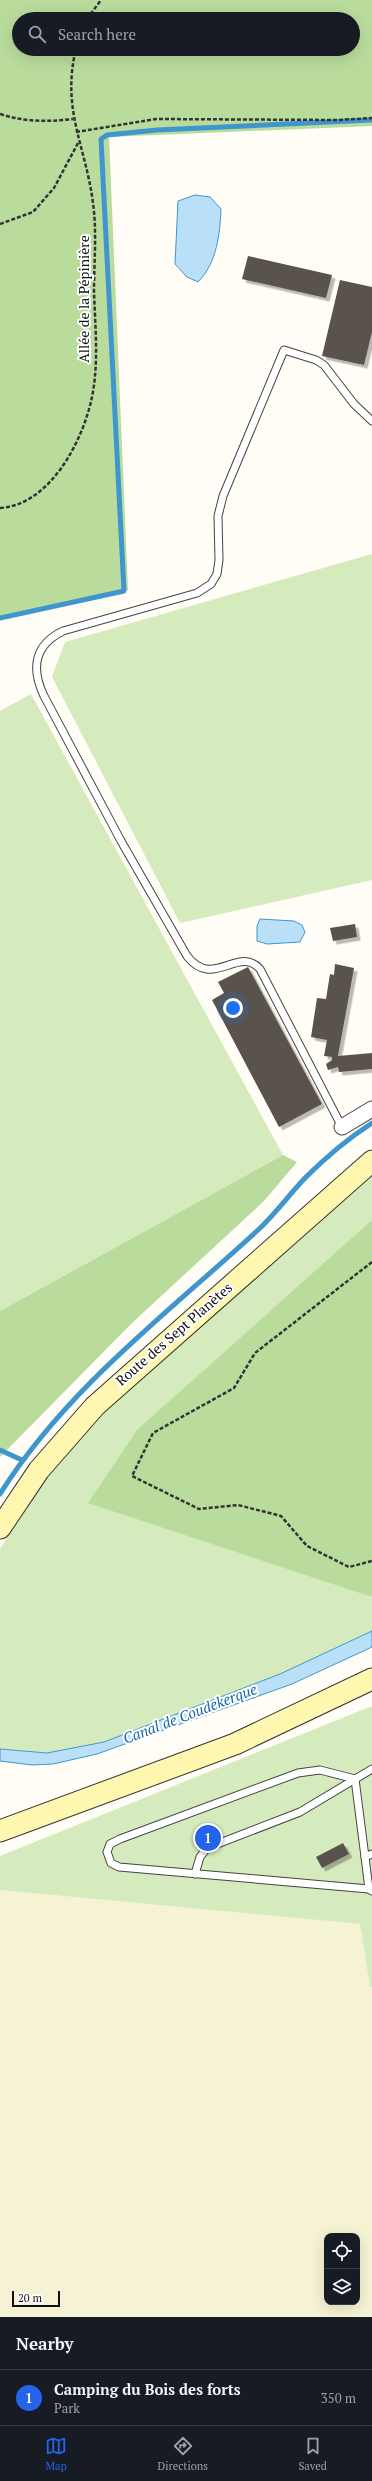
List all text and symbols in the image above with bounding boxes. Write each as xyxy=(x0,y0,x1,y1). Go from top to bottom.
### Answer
search box xyxy=(12,12,360,56)
icon: search xyxy=(26,23,48,45)
text: Search here xyxy=(58,24,136,44)
street label: Allée de la Pépinière xyxy=(74,235,93,363)
your location xyxy=(223,998,243,1018)
street label: Route des Sept Planètes xyxy=(111,1278,236,1390)
water label: Canal de Coudekerque xyxy=(120,1678,260,1748)
pin: 1 xyxy=(195,1823,221,1853)
map controls xyxy=(324,2233,360,2305)
button: locate xyxy=(324,2233,360,2269)
button: layers xyxy=(324,2269,360,2305)
scale bar xyxy=(12,2289,60,2308)
text: 20 m xyxy=(18,2291,42,2305)
text: Nearby xyxy=(16,2332,74,2355)
text: Camping du Bois des forts xyxy=(54,2379,240,2399)
text: 1 xyxy=(25,2389,33,2407)
text: 350 m xyxy=(321,2389,356,2407)
text: Park xyxy=(54,2399,80,2417)
tab: Map xyxy=(45,2435,67,2473)
tab: Directions xyxy=(157,2435,208,2473)
tab: Saved xyxy=(298,2435,327,2473)

